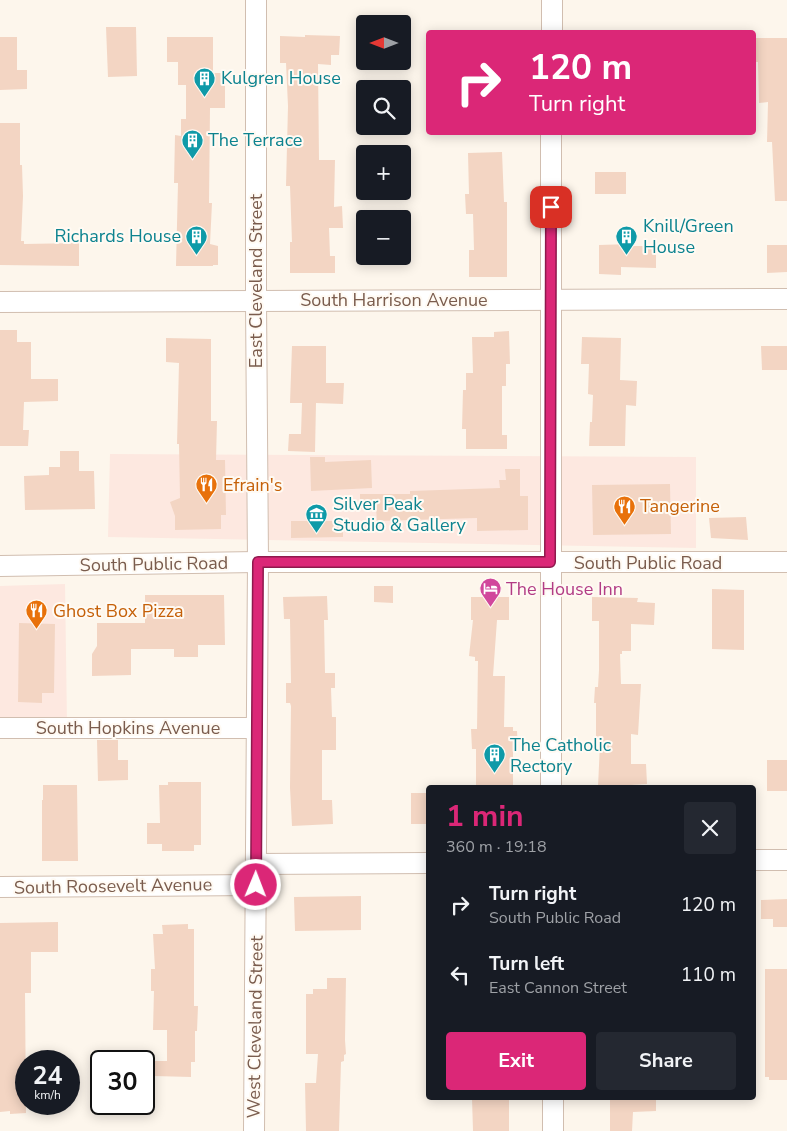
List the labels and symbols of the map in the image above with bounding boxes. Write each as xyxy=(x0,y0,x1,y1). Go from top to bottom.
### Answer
north arrow xyxy=(356,15,411,70)
building icon: Kulgren House xyxy=(193,66,217,97)
place label: Kulgren House xyxy=(221,66,341,90)
building icon: The Terrace xyxy=(180,128,204,159)
place label: The Terrace xyxy=(208,128,302,152)
pin xyxy=(530,186,572,228)
street label: East Cleveland Street xyxy=(244,193,268,368)
place label: Knill/Green House xyxy=(643,214,734,259)
place label: Richards House xyxy=(55,224,181,248)
building icon: Richards House xyxy=(185,224,209,255)
building icon: Knill/Green House xyxy=(615,224,639,255)
street label: South Harrison Avenue xyxy=(300,288,488,312)
restaurant icon: Efrain's xyxy=(195,473,219,504)
place label: Efrain's xyxy=(223,473,282,497)
place label: Silver Peak Studio & Gallery xyxy=(333,492,467,537)
restaurant icon: Tangerine xyxy=(612,494,636,525)
place label: Tangerine xyxy=(640,494,720,518)
museum icon: Silver Peak Studio & Gallery xyxy=(305,502,329,533)
street label: South Public Road xyxy=(80,551,228,577)
street label: South Public Road xyxy=(574,551,722,575)
hotel icon: The House Inn xyxy=(478,577,502,608)
place label: The House Inn xyxy=(506,577,623,601)
restaurant icon: Ghost Box Pizza xyxy=(25,599,49,630)
place label: Ghost Box Pizza xyxy=(53,599,184,623)
street label: South Hopkins Avenue xyxy=(36,716,220,740)
place label: The Catholic Rectory xyxy=(510,733,611,778)
building icon: The Catholic Rectory xyxy=(482,743,506,774)
position arrow xyxy=(229,858,281,910)
street label: South Roosevelt Avenue xyxy=(14,872,212,900)
street label: West Cleveland Street xyxy=(241,935,269,1119)
speed limit sign: 30 xyxy=(90,1050,155,1115)

